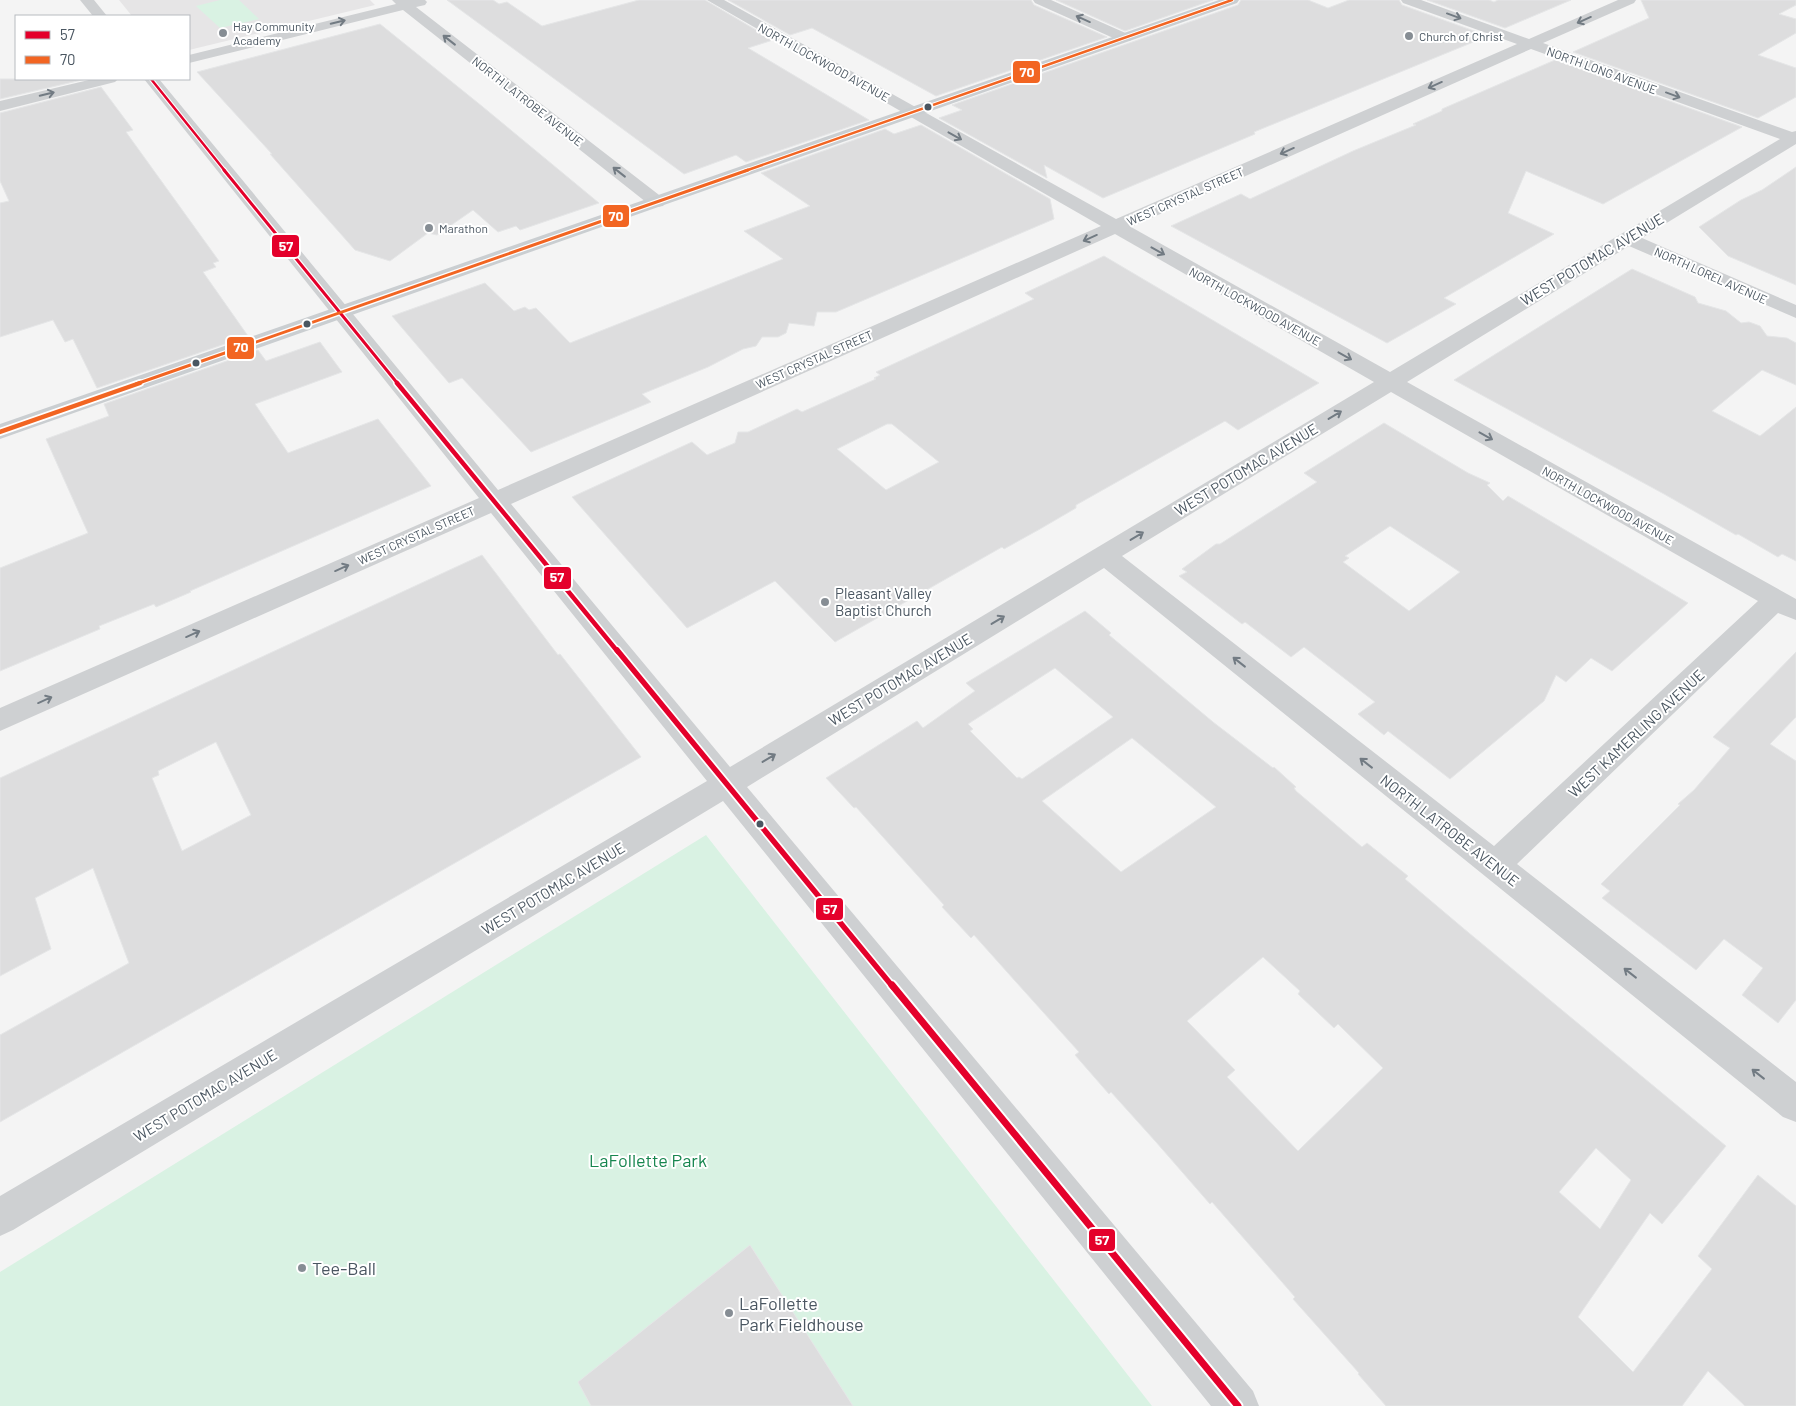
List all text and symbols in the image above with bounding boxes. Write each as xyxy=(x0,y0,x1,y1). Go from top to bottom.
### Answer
one-way arrow xyxy=(1446,12,1461,21)
one-way arrow xyxy=(1076,13,1091,23)
legend xyxy=(15,15,190,80)
one-way arrow xyxy=(1577,15,1592,25)
one-way arrow xyxy=(330,17,346,27)
place label: Hay Community Academy xyxy=(233,19,315,47)
street label: NORTH LOCKWOOD AVENUE xyxy=(756,20,892,104)
text: 57 xyxy=(60,25,75,43)
marker: Hay Community Academy xyxy=(217,27,229,39)
place label: Church of Christ xyxy=(1419,29,1503,43)
marker: Church of Christ xyxy=(1403,30,1415,42)
one-way arrow xyxy=(443,34,456,45)
street label: NORTH LONG AVENUE xyxy=(1545,44,1659,96)
text: 70 xyxy=(60,50,76,68)
street label: NORTH LATROBE AVENUE xyxy=(470,53,586,149)
line badge: 70 xyxy=(1012,60,1041,84)
text: 70 xyxy=(1020,63,1034,80)
one-way arrow xyxy=(1428,81,1443,91)
one-way arrow xyxy=(39,89,55,98)
one-way arrow xyxy=(1664,91,1680,100)
unlabelled marker xyxy=(923,102,933,112)
one-way arrow xyxy=(948,132,962,142)
one-way arrow xyxy=(1280,146,1295,156)
street label: WEST CRYSTAL STREET xyxy=(1124,164,1246,228)
one-way arrow xyxy=(613,166,626,177)
line badge: 70 xyxy=(602,204,630,228)
text: 70 xyxy=(609,207,623,224)
street label: WEST POTOMAC AVENUE xyxy=(1517,209,1667,309)
place label: Marathon xyxy=(439,221,488,235)
marker: Marathon xyxy=(423,222,435,234)
one-way arrow xyxy=(1083,233,1098,243)
line badge: 57 xyxy=(271,234,300,258)
text: 57 xyxy=(279,237,293,254)
street label: NORTH LOREL AVENUE xyxy=(1652,244,1770,306)
one-way arrow xyxy=(1150,246,1164,256)
street label: NORTH LOCKWOOD AVENUE xyxy=(1187,264,1323,348)
unlabelled marker xyxy=(302,319,312,329)
street label: WEST CRYSTAL STREET xyxy=(753,327,875,391)
line badge: 70 xyxy=(226,336,255,360)
text: 70 xyxy=(234,338,248,355)
one-way arrow xyxy=(1337,352,1352,362)
unlabelled marker xyxy=(191,358,201,368)
one-way arrow xyxy=(1328,410,1342,420)
street label: WEST POTOMAC AVENUE xyxy=(1171,419,1321,519)
one-way arrow xyxy=(1479,432,1493,442)
street label: NORTH LOCKWOOD AVENUE xyxy=(1540,463,1676,547)
street label: WEST CRYSTAL STREET xyxy=(355,503,477,567)
one-way arrow xyxy=(1129,530,1143,540)
one-way arrow xyxy=(334,563,349,573)
line badge: 57 xyxy=(543,566,572,590)
text: 57 xyxy=(550,568,564,585)
place label: Pleasant Valley Baptist Church xyxy=(835,584,932,619)
marker: Pleasant Valley Baptist Church xyxy=(819,596,831,608)
one-way arrow xyxy=(990,614,1004,624)
one-way arrow xyxy=(185,629,200,638)
street label: WEST POTOMAC AVENUE xyxy=(825,629,975,729)
one-way arrow xyxy=(1232,657,1246,667)
street label: WEST KAMERLING AVENUE xyxy=(1564,665,1708,801)
one-way arrow xyxy=(37,694,52,704)
one-way arrow xyxy=(761,753,775,763)
one-way arrow xyxy=(1359,758,1373,768)
street label: NORTH LATROBE AVENUE xyxy=(1377,770,1523,890)
unlabelled marker xyxy=(755,819,765,829)
street label: WEST POTOMAC AVENUE xyxy=(478,838,628,938)
line badge: 57 xyxy=(815,897,844,921)
text: 57 xyxy=(823,900,837,917)
one-way arrow xyxy=(1624,967,1637,978)
street label: WEST POTOMAC AVENUE xyxy=(130,1045,280,1145)
one-way arrow xyxy=(1752,1068,1765,1079)
park label: LaFollette Park xyxy=(589,1149,707,1171)
line badge: 57 xyxy=(1088,1228,1116,1252)
text: 57 xyxy=(1095,1231,1109,1248)
place label: Tee-Ball xyxy=(312,1257,376,1279)
marker: Tee-Ball xyxy=(296,1262,308,1274)
place label: LaFollette Park Fieldhouse xyxy=(739,1292,864,1335)
marker: LaFollette Park Fieldhouse xyxy=(723,1307,735,1319)

